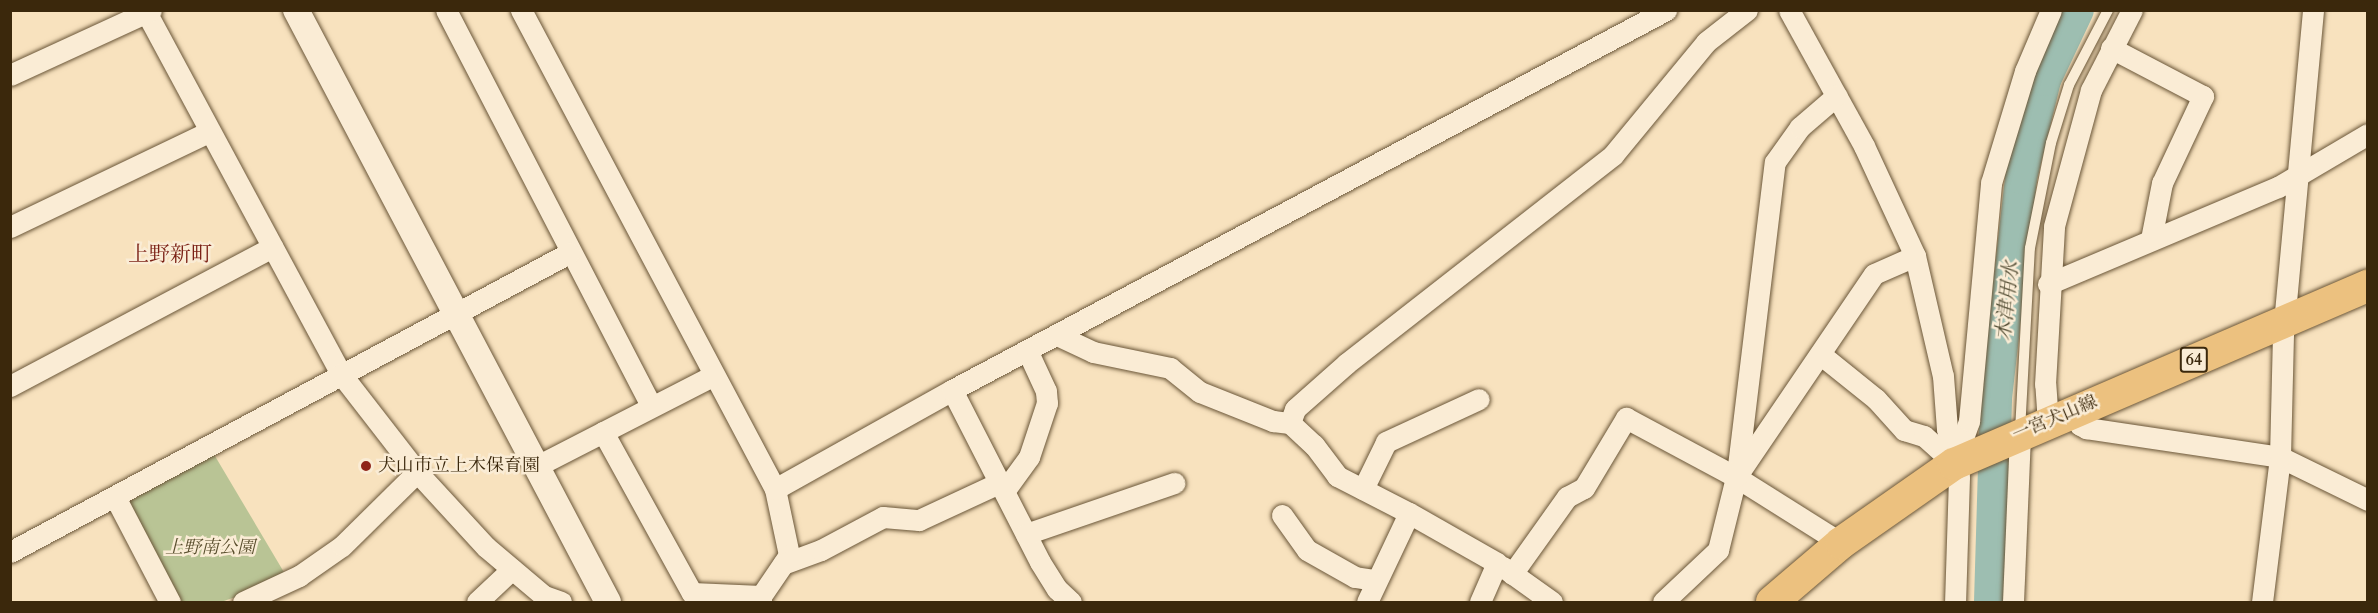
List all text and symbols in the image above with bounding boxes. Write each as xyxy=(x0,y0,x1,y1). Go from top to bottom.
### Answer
district label: 上野新町 xyxy=(128,242,212,268)
water label: 木津用水 xyxy=(1991,260,2023,342)
road number: 64 xyxy=(2179,347,2209,373)
street label: 一宮犬山線 xyxy=(2009,391,2101,447)
place label: 犬山市立上木保育園 xyxy=(378,455,540,477)
marker: 犬山市立上木保育園 xyxy=(359,459,373,473)
park label: 上野南公園 xyxy=(165,537,255,559)

